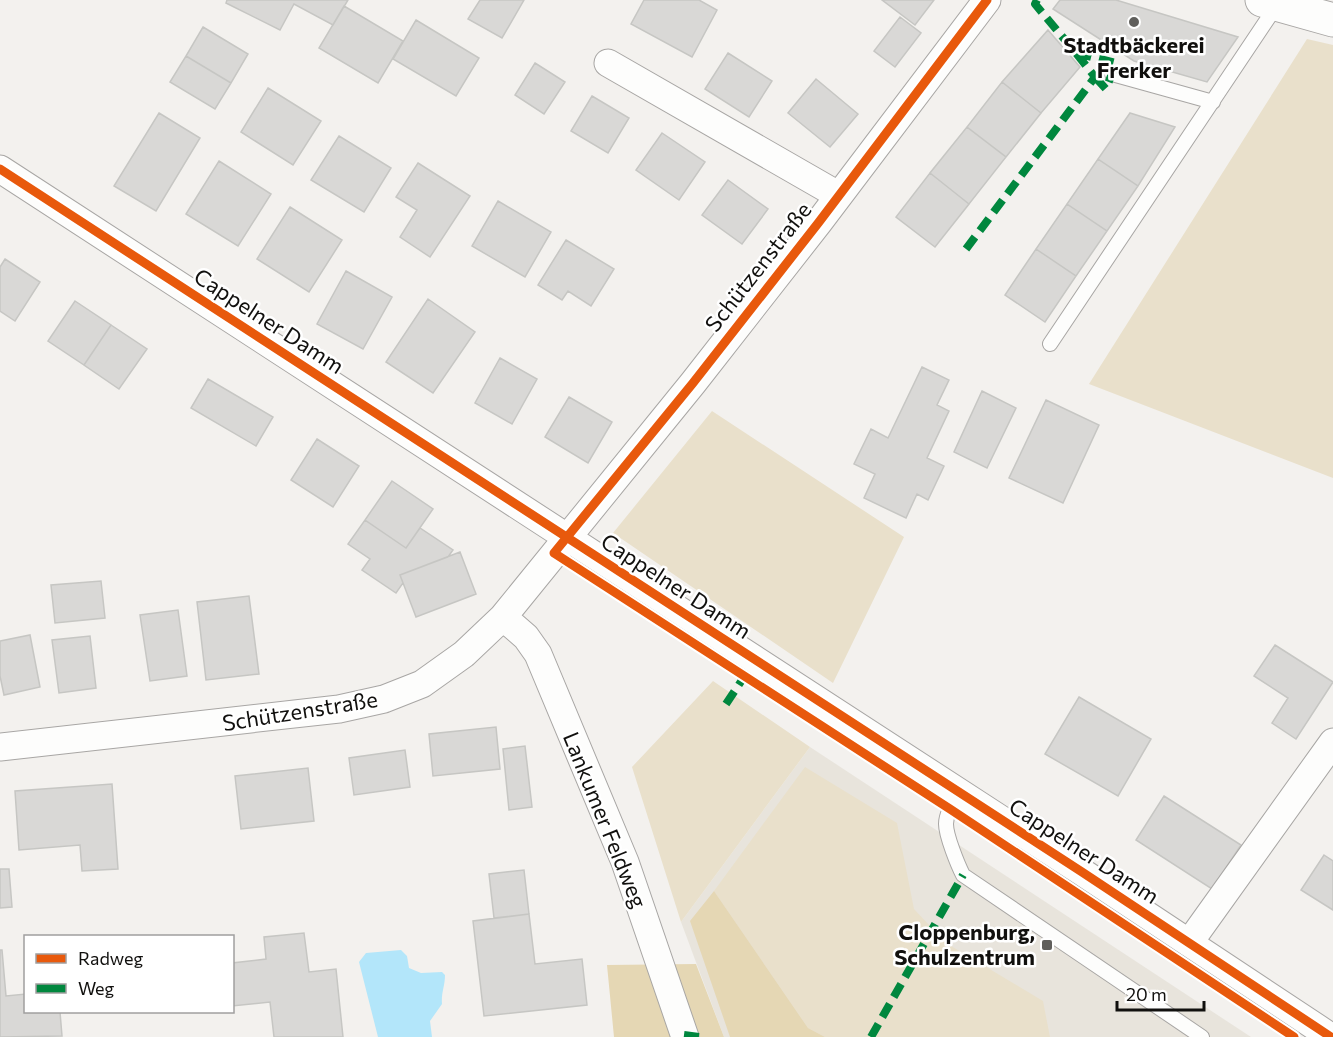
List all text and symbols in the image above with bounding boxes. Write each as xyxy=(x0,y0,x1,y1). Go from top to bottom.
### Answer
marker: Stadtbäckerei Frerker xyxy=(1127,15,1141,29)
place label: Stadtbäckerei Frerker xyxy=(1063,31,1205,83)
street label: Schützenstraße xyxy=(699,197,817,337)
street label: Cappelner Damm xyxy=(189,262,349,379)
street label: Cappelner Damm xyxy=(596,527,756,644)
street label: Schützenstraße xyxy=(220,685,379,736)
street label: Lankumer Feldweg xyxy=(558,728,653,912)
street label: Cappelner Damm xyxy=(1004,792,1164,909)
place label: Cloppenburg, Schulzentrum xyxy=(894,918,1035,970)
legend xyxy=(24,935,234,1013)
marker: Cloppenburg, Schulzentrum xyxy=(1040,938,1054,952)
text: Radweg xyxy=(78,947,143,969)
scale bar xyxy=(1117,974,1204,1012)
text: Weg xyxy=(78,977,115,999)
text: 20 m xyxy=(1126,983,1167,1005)

